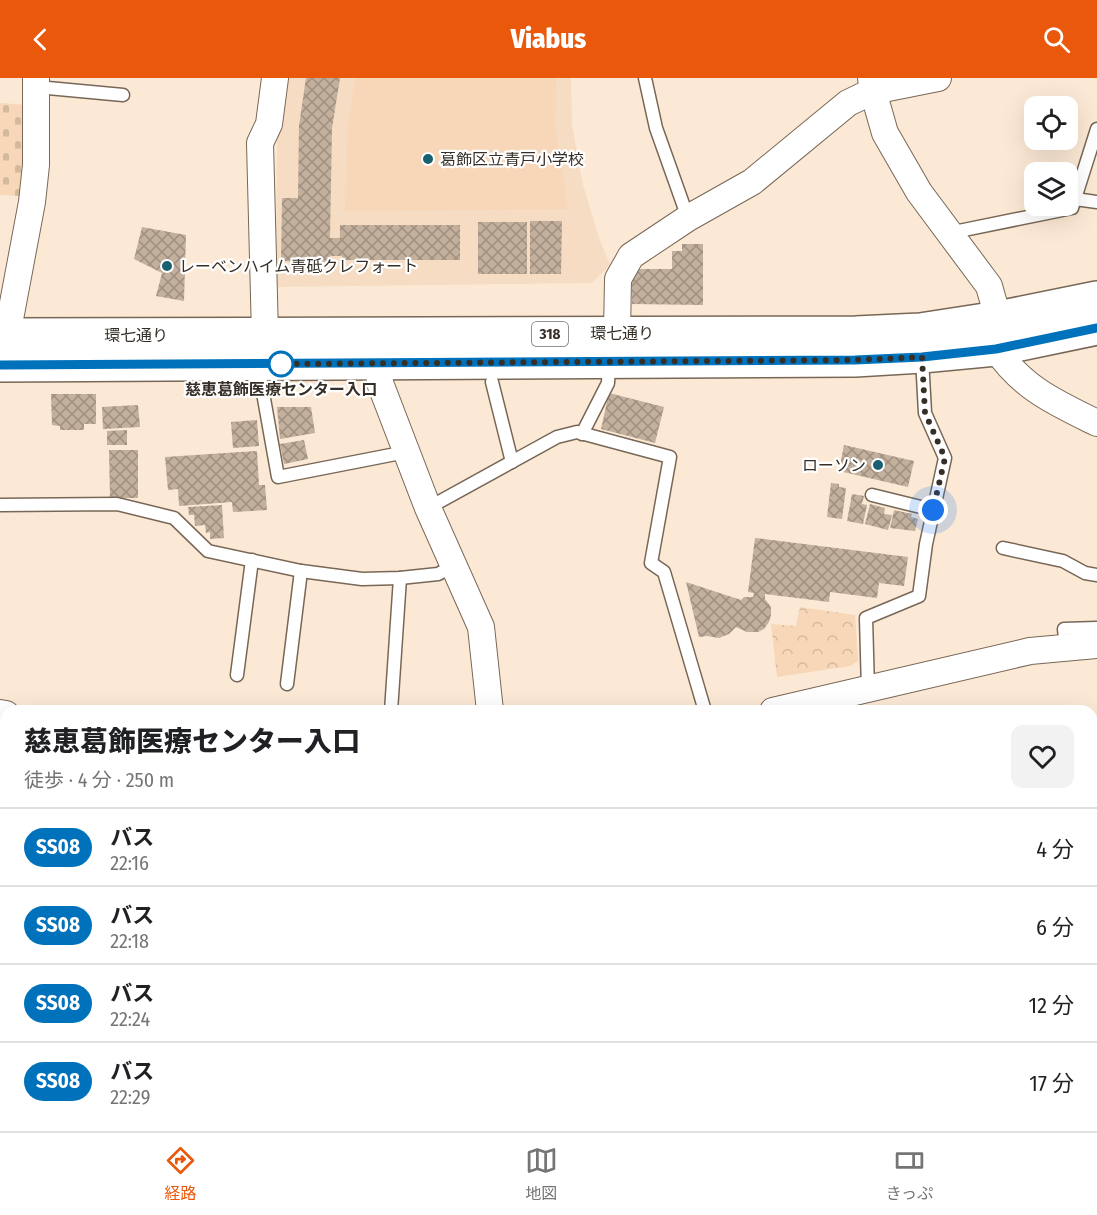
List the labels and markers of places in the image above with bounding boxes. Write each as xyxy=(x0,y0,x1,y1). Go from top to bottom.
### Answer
place label: 葛飾区立青戸小学校 xyxy=(440,150,584,169)
marker: 葛飾区立青戸小学校 xyxy=(421,152,435,166)
place label: レーベンハイム青砥クレフォート xyxy=(179,257,418,276)
marker: レーベンハイム青砥クレフォート xyxy=(160,259,174,273)
marker: 慈恵葛飾医療センター入口 xyxy=(268,351,294,377)
place label: 慈恵葛飾医療センター入口 xyxy=(185,380,377,399)
place label: ローソン xyxy=(802,456,866,475)
marker: ローソン xyxy=(871,458,885,472)

